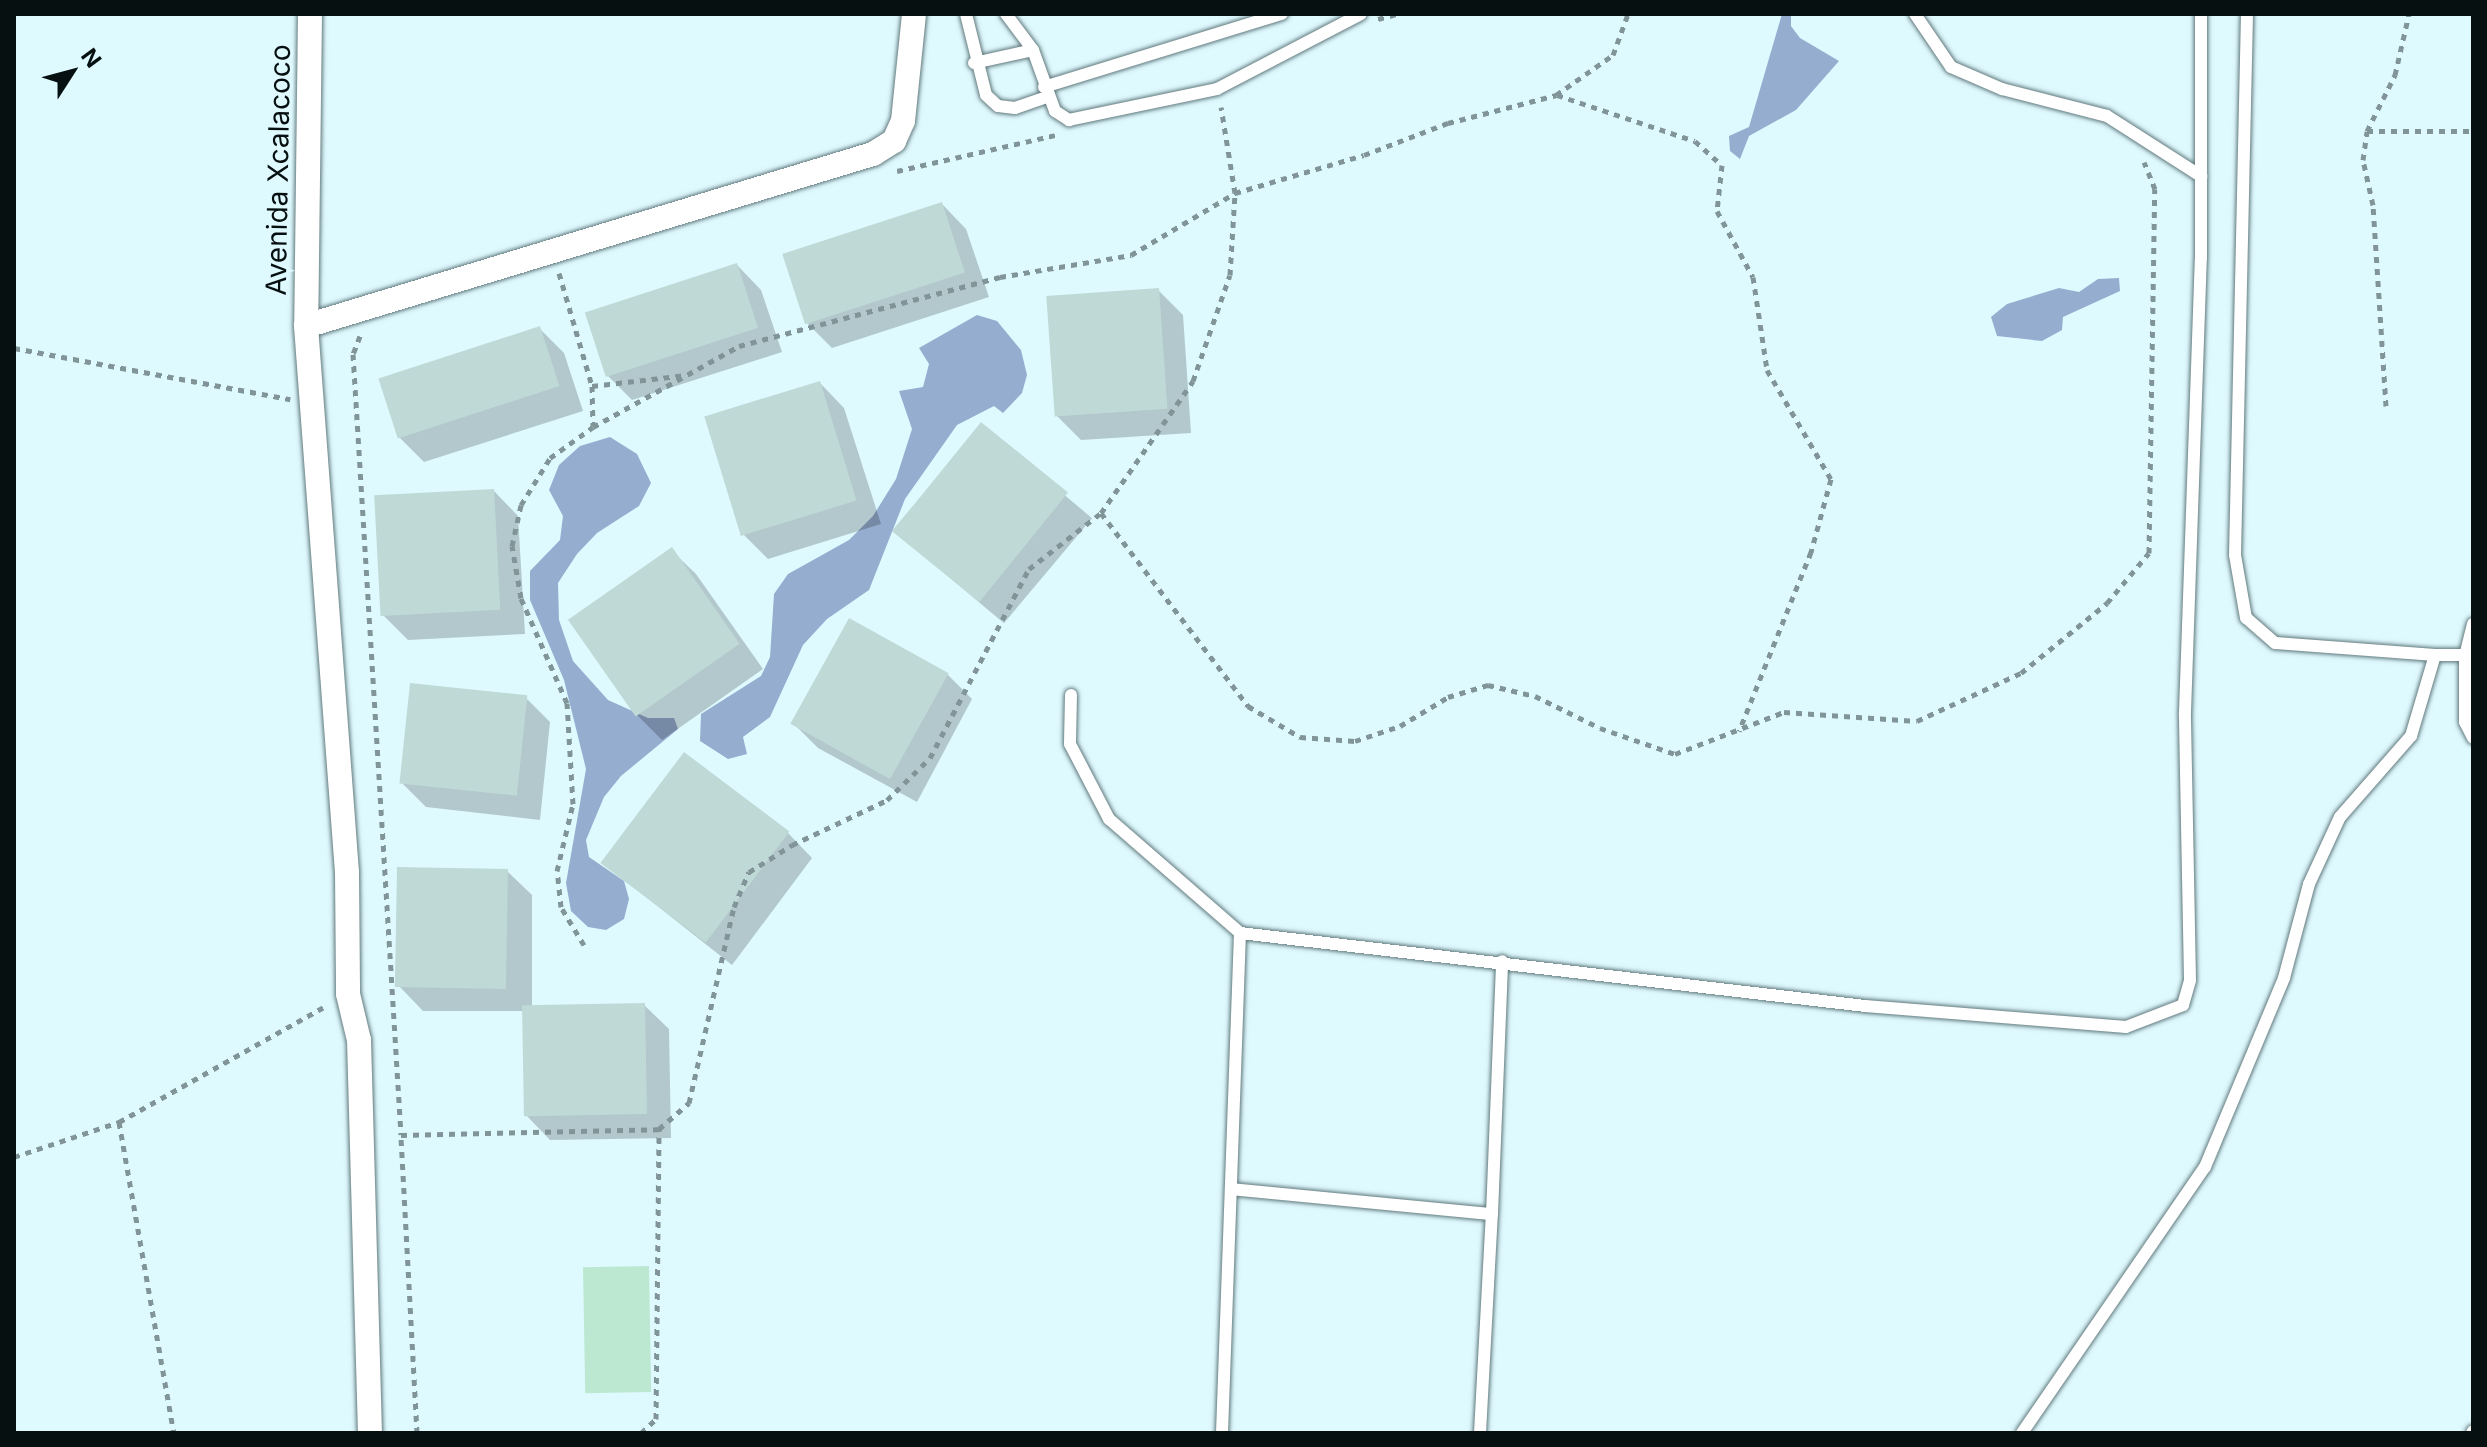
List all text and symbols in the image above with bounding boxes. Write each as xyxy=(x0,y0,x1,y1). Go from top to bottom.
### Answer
north arrow xyxy=(32,32,112,112)
text: N xyxy=(76,43,107,72)
street label: Avenida Xcalacoco xyxy=(259,44,297,296)

